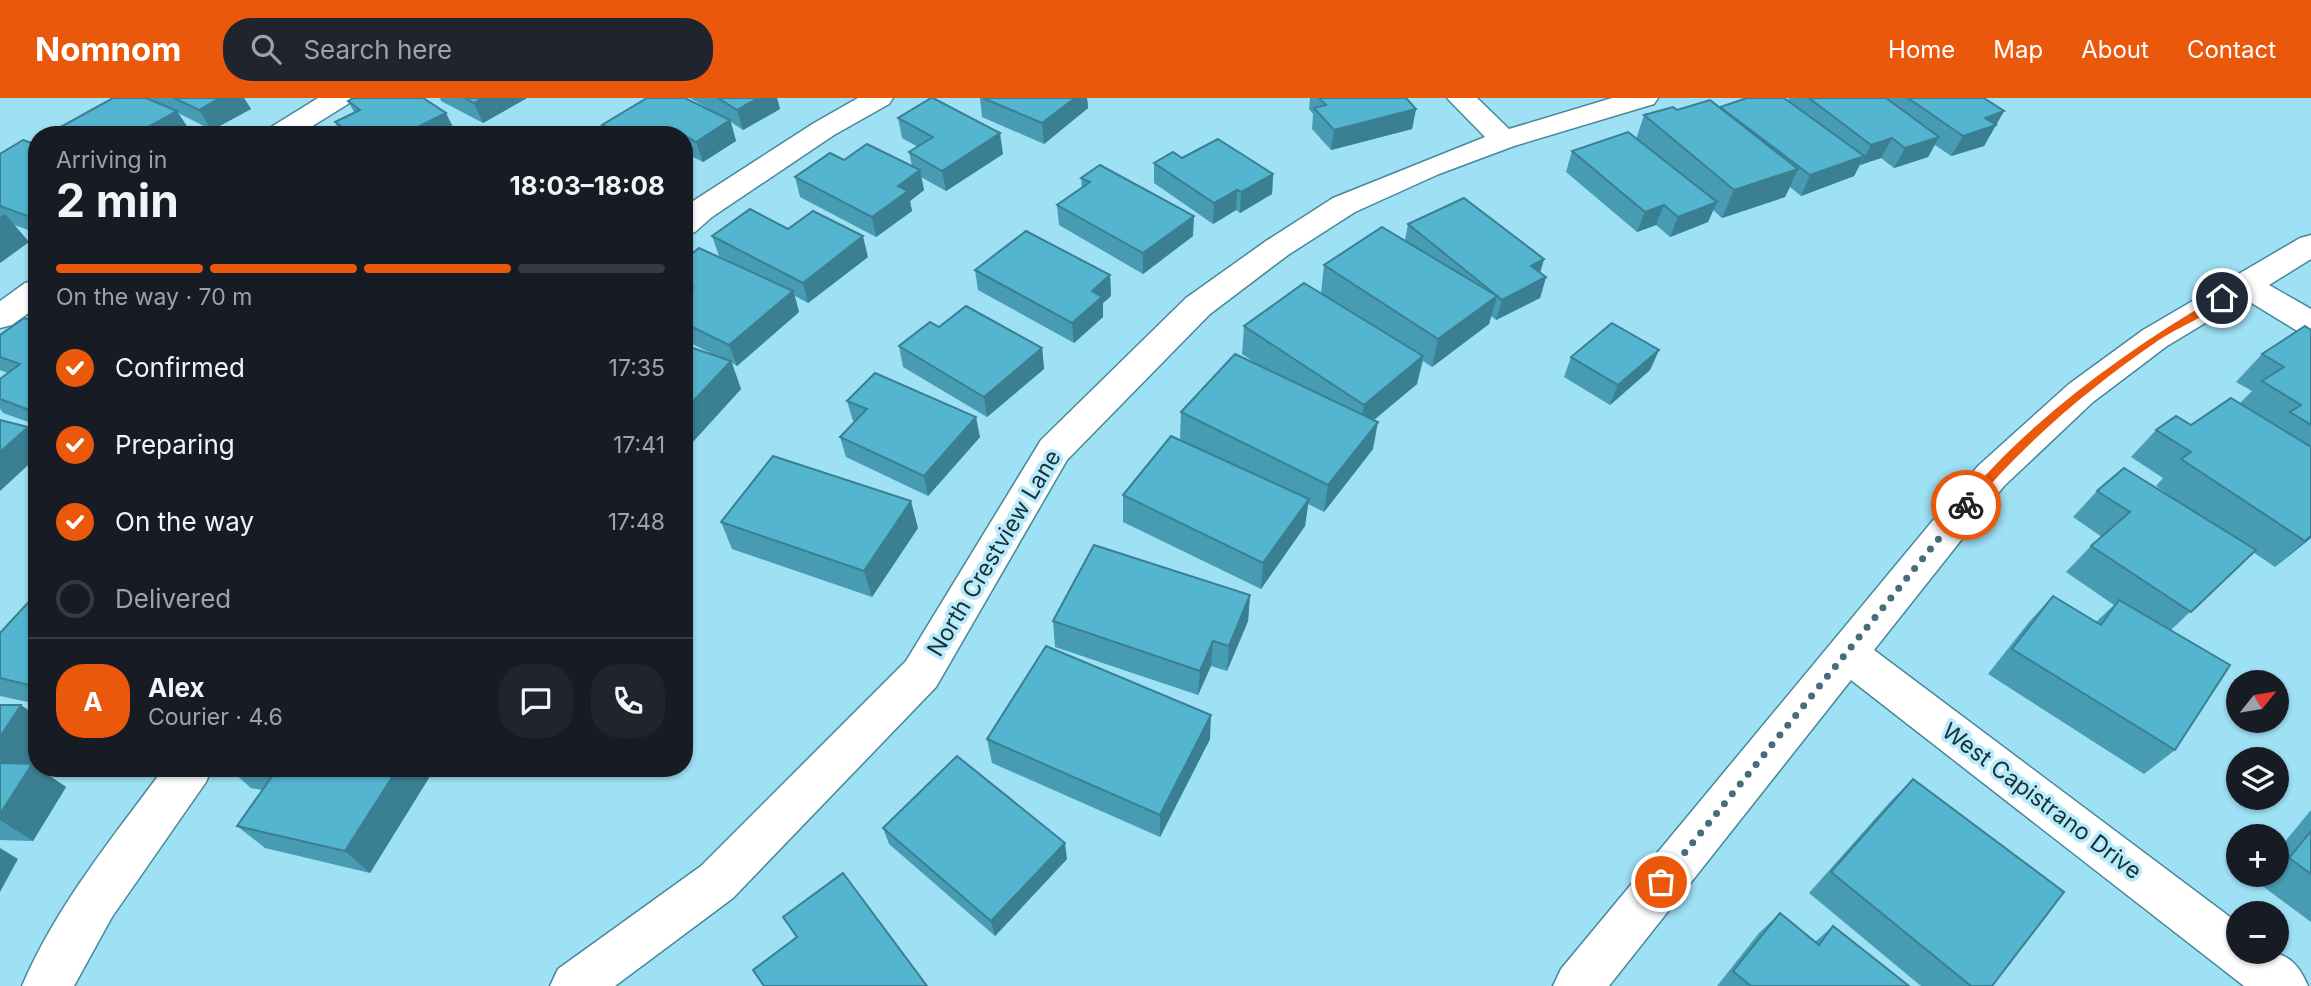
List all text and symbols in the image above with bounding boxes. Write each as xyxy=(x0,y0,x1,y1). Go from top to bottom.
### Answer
search box xyxy=(223,18,713,81)
text: Nomnom xyxy=(35,29,181,69)
icon: search xyxy=(247,30,285,68)
text: Search here xyxy=(303,34,452,65)
text: Home xyxy=(1888,35,1955,64)
text: Map xyxy=(1993,35,2043,64)
text: About xyxy=(2081,35,2149,64)
text: Contact xyxy=(2187,35,2276,64)
text: Arriving in xyxy=(56,146,167,174)
text: 18:03–18:08 xyxy=(510,170,665,201)
text: 2 min xyxy=(56,172,179,228)
pin xyxy=(2192,268,2252,328)
icon: home xyxy=(2203,279,2241,317)
text: On the way · 70 m xyxy=(56,283,252,311)
icon: check xyxy=(56,349,94,387)
text: Confirmed xyxy=(115,352,245,383)
text: 17:35 xyxy=(609,354,665,382)
icon: check xyxy=(56,426,94,464)
text: Preparing xyxy=(115,429,235,460)
text: 17:41 xyxy=(613,431,665,459)
street label: North Crestview Lane xyxy=(921,445,1067,661)
courier xyxy=(1931,470,2001,540)
icon: bike xyxy=(1947,486,1985,524)
icon: check xyxy=(56,503,94,541)
text: On the way xyxy=(115,506,254,537)
text: 17:48 xyxy=(608,508,665,536)
text: Delivered xyxy=(115,583,231,614)
button: chat xyxy=(499,664,573,738)
button: phone xyxy=(591,664,665,738)
north arrow xyxy=(2226,670,2289,733)
map controls xyxy=(2226,670,2289,964)
text: Alex xyxy=(148,672,205,703)
text: A xyxy=(83,686,103,717)
text: Courier · 4.6 xyxy=(148,703,283,731)
street label: West Capistrano Drive xyxy=(1937,717,2147,885)
button: layers xyxy=(2226,747,2289,810)
button: + xyxy=(2226,824,2289,887)
pin xyxy=(1631,852,1691,912)
icon: bag xyxy=(1642,863,1680,901)
button: − xyxy=(2226,901,2289,964)

